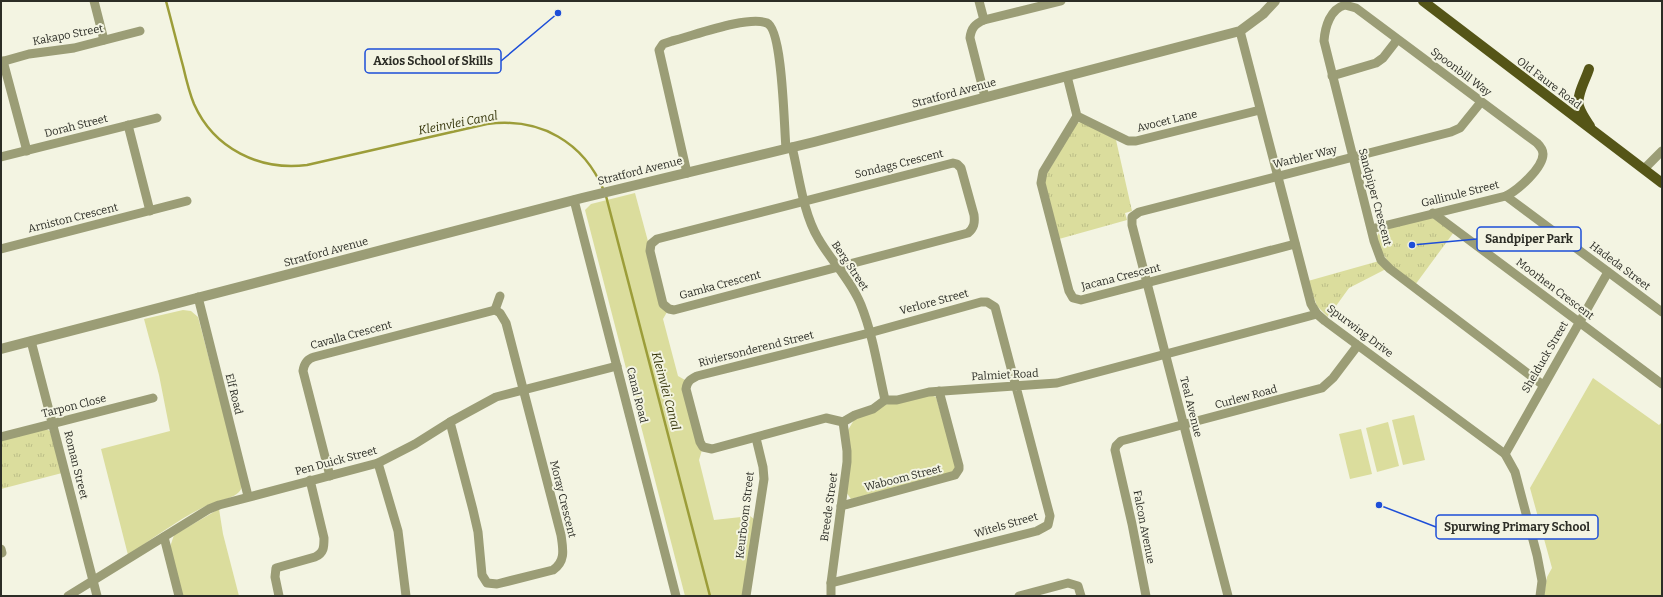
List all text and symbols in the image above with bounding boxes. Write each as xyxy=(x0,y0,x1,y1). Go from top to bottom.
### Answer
street label: Kakapo Street xyxy=(32,22,104,48)
street label: Spoonbill Way xyxy=(1428,45,1494,99)
callout: Axios School of Skills xyxy=(365,49,501,73)
text: Axios School of Skills xyxy=(373,54,493,68)
street label: Old Faure Road xyxy=(1514,55,1584,112)
street label: Stratford Avenue xyxy=(910,75,998,111)
street label: Avocet Lane xyxy=(1135,107,1199,135)
water label: Kleinvlei Canal xyxy=(417,108,499,138)
street label: Dorah Street xyxy=(43,112,109,140)
street label: Warbler Way xyxy=(1272,143,1339,171)
street label: Sondags Crescent xyxy=(853,147,945,181)
street label: Sandpiper Crescent xyxy=(1356,147,1394,247)
street label: Stratford Avenue xyxy=(596,154,684,188)
street label: Gallinule Street xyxy=(1420,178,1500,210)
street label: Arniston Crescent xyxy=(27,201,119,235)
callout: Sandpiper Park xyxy=(1477,227,1581,251)
text: Sandpiper Park xyxy=(1485,232,1574,246)
street label: Stratford Avenue xyxy=(282,234,370,270)
street label: Berg Street xyxy=(829,239,871,293)
street label: Hadeda Street xyxy=(1587,239,1653,293)
street label: Moorhen Crescent xyxy=(1514,256,1596,322)
street label: Jacana Crescent xyxy=(1079,261,1162,293)
street label: Gamka Crescent xyxy=(678,268,762,302)
street label: Verlore Street xyxy=(898,287,970,317)
street label: Spurwing Drive xyxy=(1325,302,1395,360)
street label: Cavalla Crescent xyxy=(309,318,393,352)
street label: Shelduck Street xyxy=(1519,319,1571,395)
street label: Riviersonderend Street xyxy=(697,328,815,370)
water label: Kleinvlei Canal xyxy=(649,350,683,432)
street label: Canal Road xyxy=(624,366,650,425)
street label: Palmiet Road xyxy=(971,367,1039,383)
street label: Elf Road xyxy=(223,372,245,416)
street label: Teal Avenue xyxy=(1177,375,1205,439)
street label: Curlew Road xyxy=(1213,382,1279,412)
street label: Tarpon Close xyxy=(40,392,108,420)
street label: Roman Street xyxy=(61,429,91,501)
street label: Pen Duick Street xyxy=(294,444,378,478)
street label: Moray Crescent xyxy=(547,459,579,539)
street label: Waboom Street xyxy=(863,462,943,494)
street label: Keurboom Street xyxy=(733,471,757,559)
street label: Breede Street xyxy=(818,472,840,542)
street label: Falcon Avenue xyxy=(1130,489,1158,565)
street label: Witels Street xyxy=(973,510,1039,540)
callout: Spurwing Primary School xyxy=(1436,515,1598,539)
text: Spurwing Primary School xyxy=(1444,520,1590,534)

